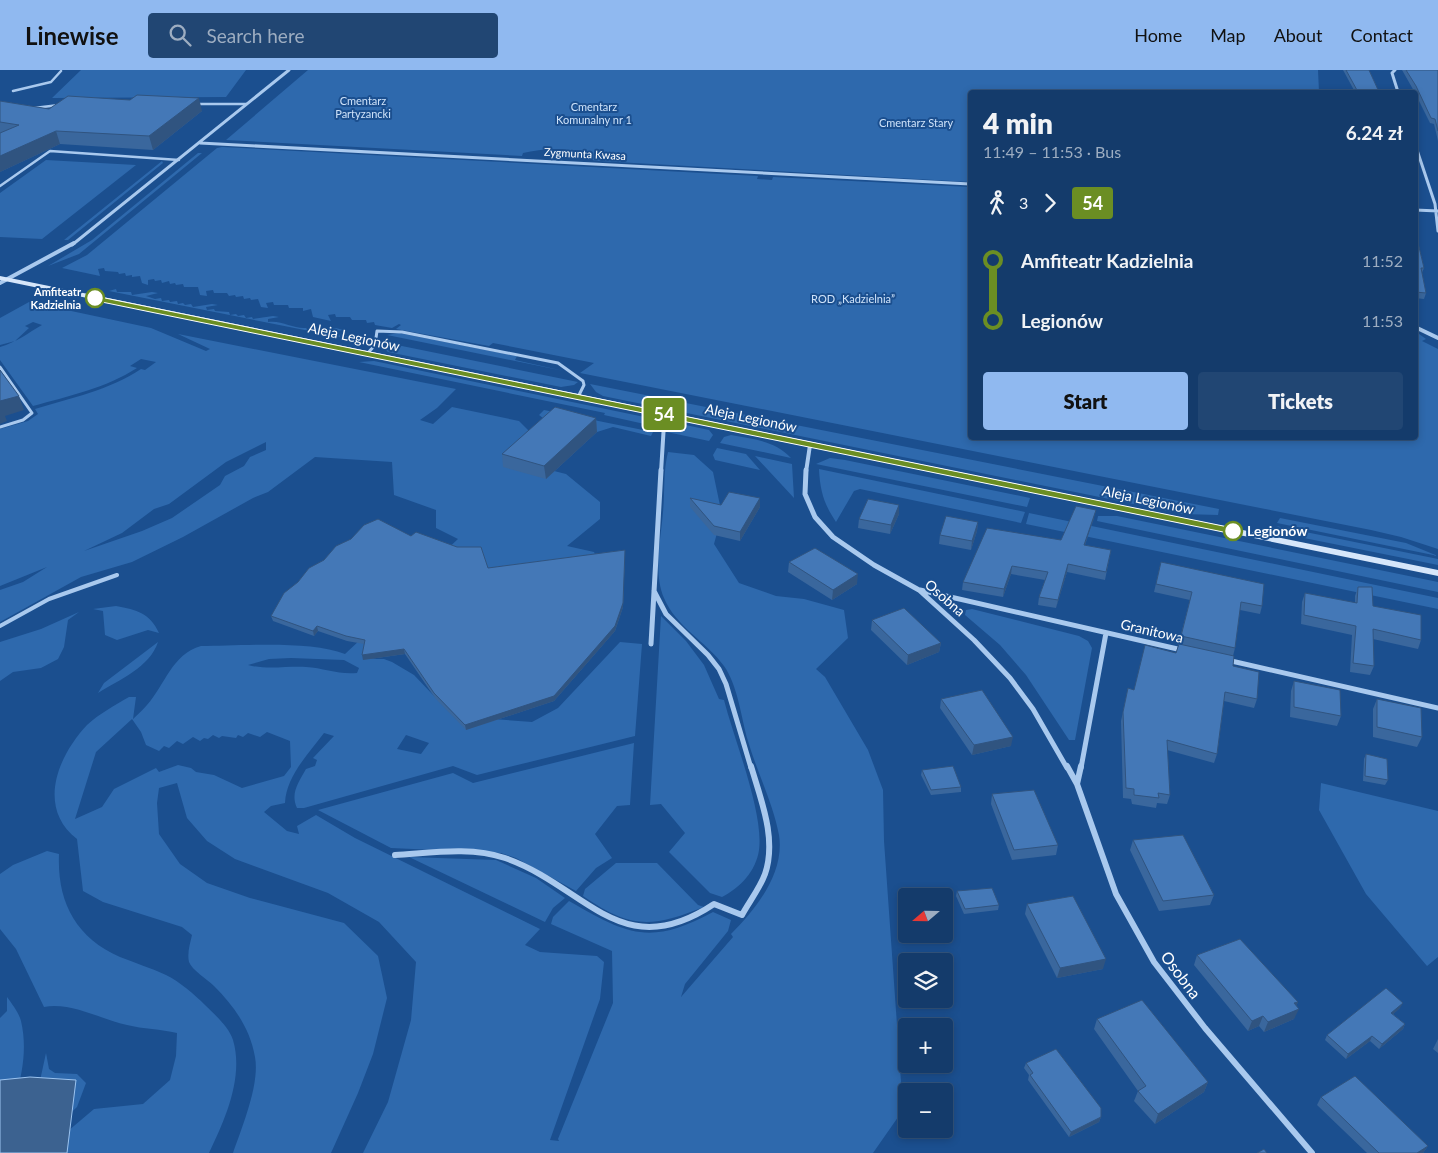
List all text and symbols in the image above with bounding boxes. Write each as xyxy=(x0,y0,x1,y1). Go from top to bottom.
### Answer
search box xyxy=(148,13,498,58)
text: Linewise xyxy=(25,21,118,50)
icon: search xyxy=(166,21,194,49)
text: Search here xyxy=(206,24,304,47)
text: Home xyxy=(1134,24,1182,46)
text: Map xyxy=(1210,24,1246,46)
text: About xyxy=(1274,24,1323,46)
text: Contact xyxy=(1351,24,1413,46)
park label: Cmentarz Partyzancki xyxy=(335,94,391,120)
park label: Cmentarz Komunalny nr 1 xyxy=(556,100,632,126)
text: 4 min xyxy=(983,106,1053,140)
park label: Cmentarz Stary xyxy=(879,116,953,129)
text: 6.24 zł xyxy=(1346,121,1403,144)
text: 11:49 – 11:53 · Bus xyxy=(983,142,1121,161)
street label: Zygmunta Kwasa xyxy=(544,145,626,162)
icon: walk xyxy=(983,189,1011,217)
icon: forward xyxy=(1036,189,1064,217)
text: 54 xyxy=(1082,192,1103,214)
text: 3 xyxy=(1019,193,1028,212)
text: Amfiteatr Kadzielnia xyxy=(1021,249,1193,272)
text: 11:52 xyxy=(1362,251,1403,270)
place label: Amfiteatr Kadzielnia xyxy=(31,285,82,311)
marker: Amfiteatr Kadzielnia xyxy=(85,288,105,308)
park label: ROD „Kadzielnia” xyxy=(811,292,895,305)
text: Legionów xyxy=(1021,309,1103,332)
text: 11:53 xyxy=(1362,311,1403,330)
street label: Aleja Legionów xyxy=(307,318,402,355)
button: Start xyxy=(983,372,1188,430)
button: Tickets xyxy=(1198,372,1403,430)
line badge: 54 xyxy=(642,398,686,430)
street label: Aleja Legionów xyxy=(704,399,799,436)
text: 54 xyxy=(654,403,674,425)
street label: Aleja Legionów xyxy=(1101,481,1196,518)
marker: Legionów xyxy=(1223,521,1243,541)
place label: Legionów xyxy=(1247,522,1308,539)
street label: Osobna xyxy=(922,576,969,620)
street label: Granitowa xyxy=(1119,615,1185,646)
north arrow xyxy=(898,888,952,942)
map controls xyxy=(898,888,953,1138)
street label: Osobna xyxy=(1157,947,1205,1002)
button: layers xyxy=(898,953,953,1008)
button: + xyxy=(898,1018,953,1073)
button: − xyxy=(898,1083,953,1138)

